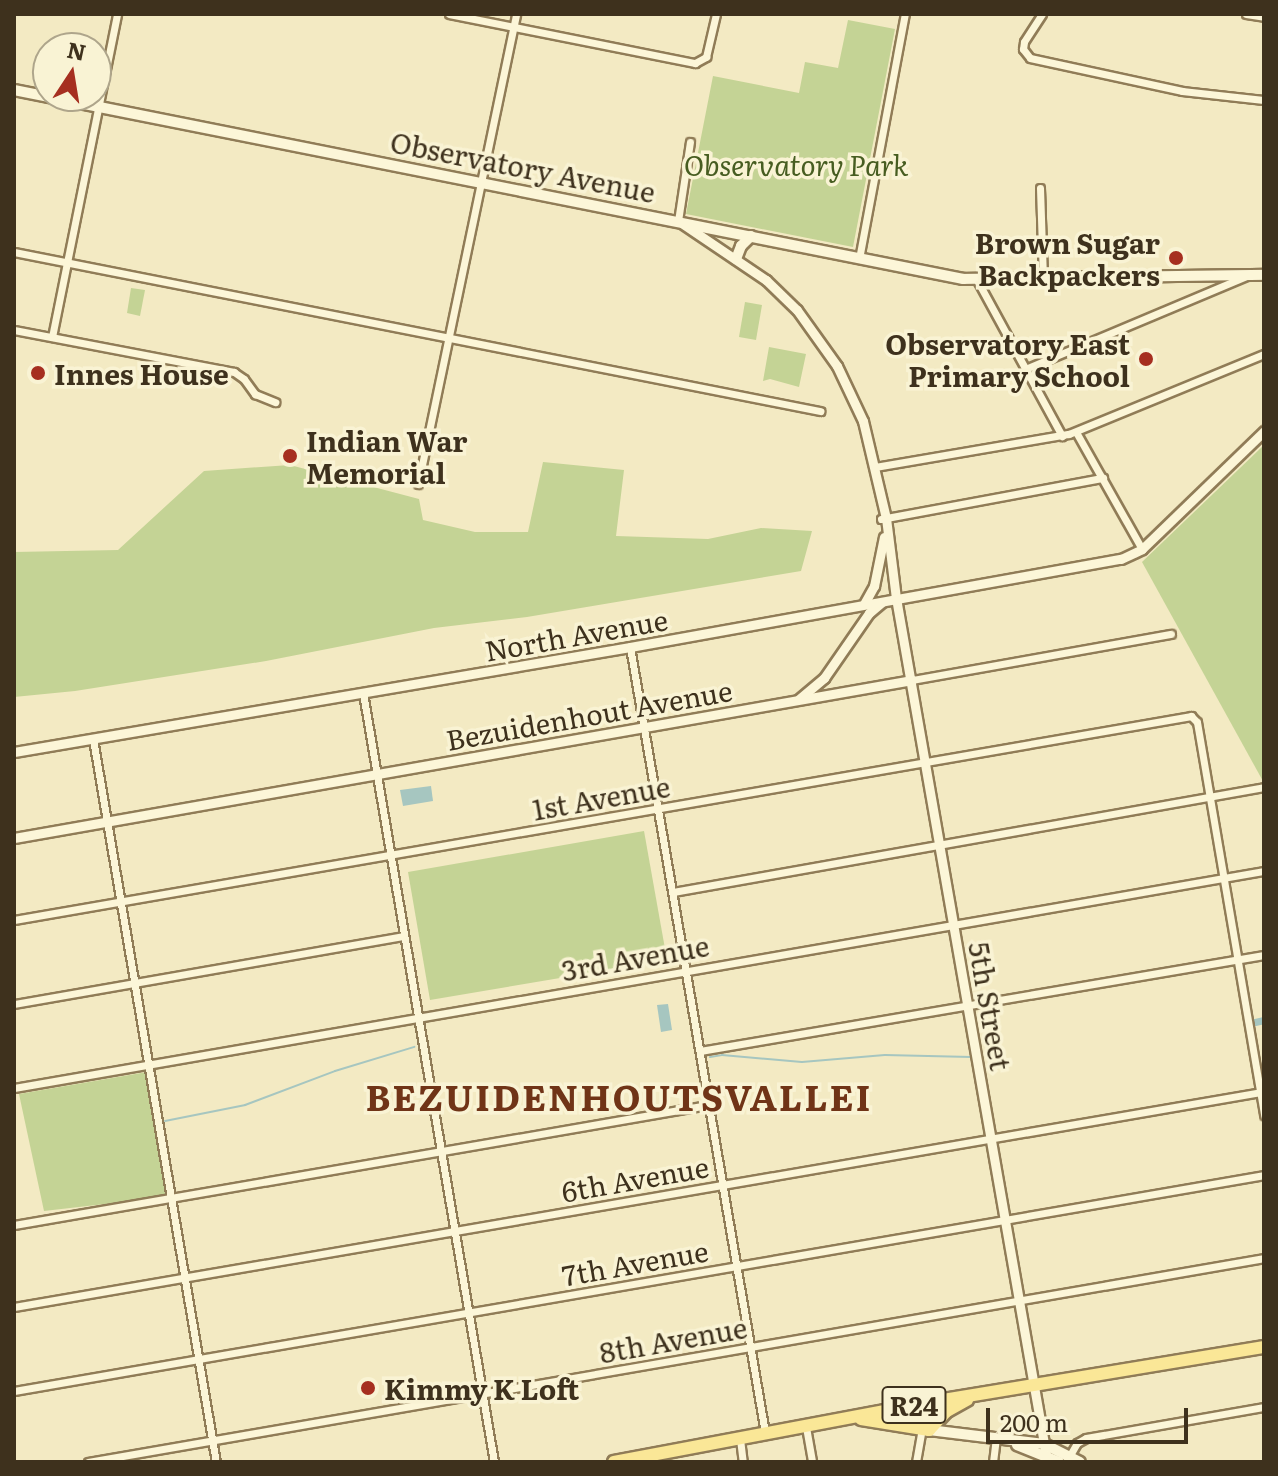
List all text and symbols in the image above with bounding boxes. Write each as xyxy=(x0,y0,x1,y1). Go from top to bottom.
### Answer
north arrow xyxy=(32,32,112,112)
text: N xyxy=(64,32,89,68)
street label: Observatory Avenue xyxy=(388,124,658,208)
park label: Observatory Park xyxy=(684,147,908,181)
place label: Brown Sugar Backpackers xyxy=(975,225,1160,291)
marker: Brown Sugar Backpackers xyxy=(1167,249,1185,267)
place label: Observatory East Primary School xyxy=(885,326,1130,392)
marker: Observatory East Primary School xyxy=(1137,350,1155,368)
place label: Innes House xyxy=(54,356,229,390)
marker: Innes House xyxy=(29,364,47,382)
place label: Indian War Memorial xyxy=(306,423,467,489)
marker: Indian War Memorial xyxy=(281,447,299,465)
street label: North Avenue xyxy=(482,601,670,667)
street label: Bezuidenhout Avenue xyxy=(443,672,735,756)
street label: 1st Avenue xyxy=(530,768,672,826)
street label: 3rd Avenue xyxy=(559,928,711,986)
street label: 5th Street xyxy=(963,939,1019,1073)
district label: BEZUIDENHOUTSVALLEI xyxy=(365,1074,873,1118)
street label: 6th Avenue xyxy=(559,1149,711,1207)
street label: 7th Avenue xyxy=(559,1233,711,1291)
street label: 8th Avenue xyxy=(597,1310,749,1368)
place label: Kimmy K Loft xyxy=(384,1371,579,1405)
marker: Kimmy K Loft xyxy=(359,1379,377,1397)
road number: R24 xyxy=(880,1383,948,1427)
scale bar xyxy=(990,1392,1192,1442)
text: 200 m xyxy=(1000,1404,1068,1439)

